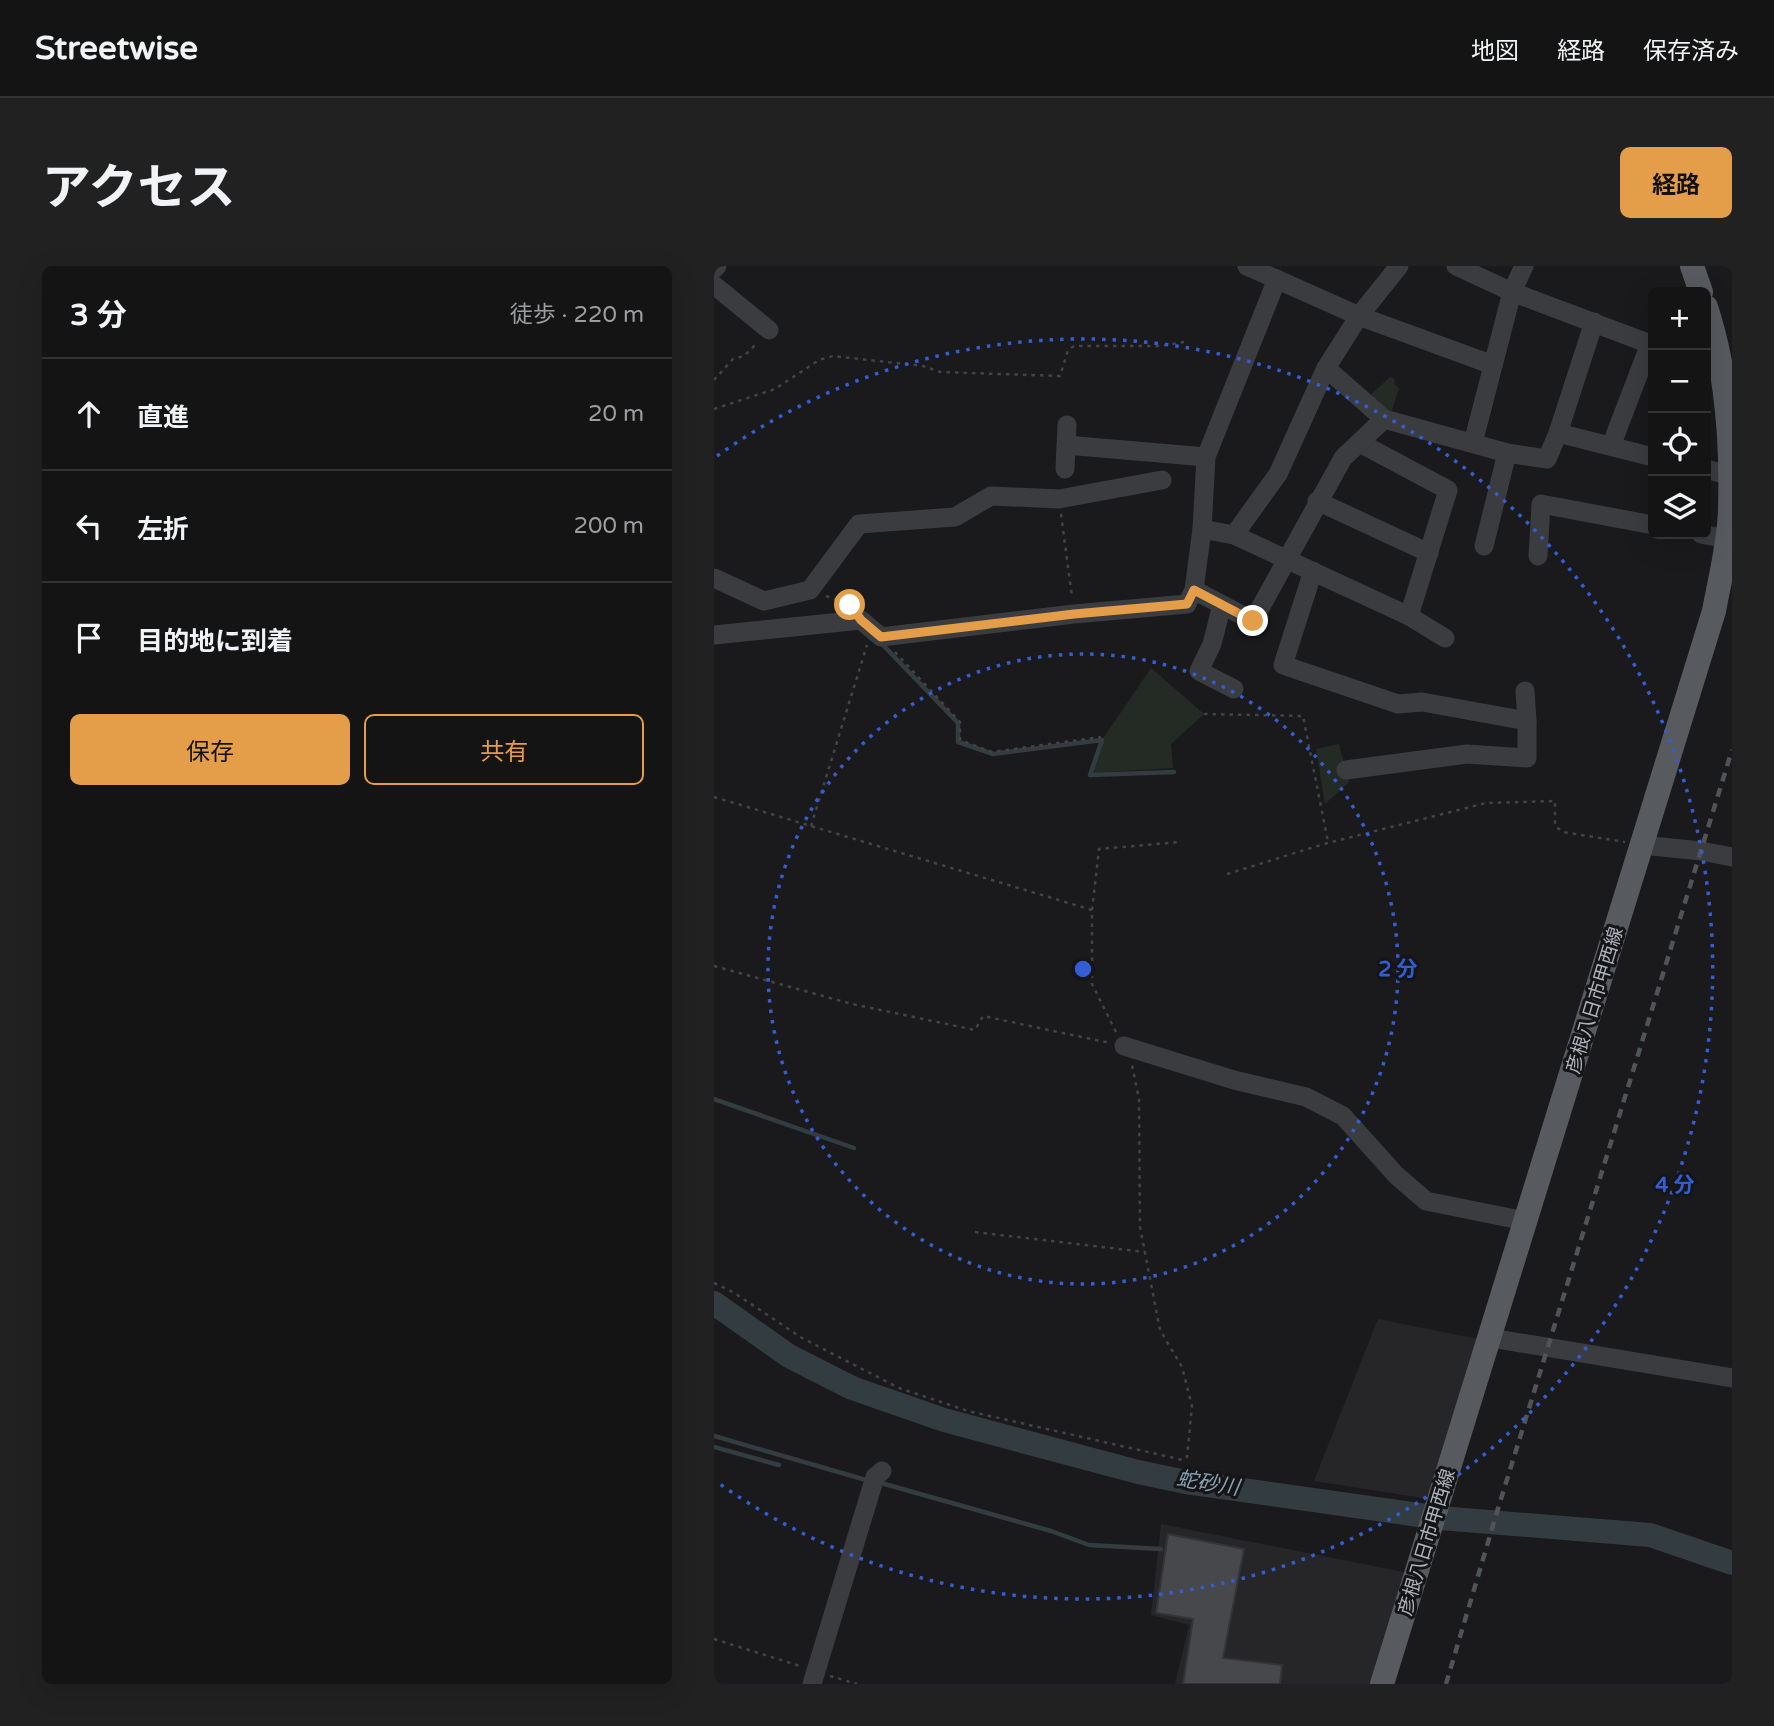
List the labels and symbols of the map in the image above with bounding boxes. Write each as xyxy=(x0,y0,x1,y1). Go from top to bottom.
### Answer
route start xyxy=(834,589,865,620)
route end xyxy=(1237,605,1268,636)
street label: 彦根八日市甲西線 xyxy=(1562,924,1628,1076)
centre of rings xyxy=(1071,957,1095,981)
text: 2 分 xyxy=(1378,957,1418,982)
text: 4 分 xyxy=(1655,1173,1695,1198)
water label: 蛇砂川 xyxy=(1175,1466,1243,1501)
street label: 彦根八日市甲西線 xyxy=(1394,1466,1460,1618)

